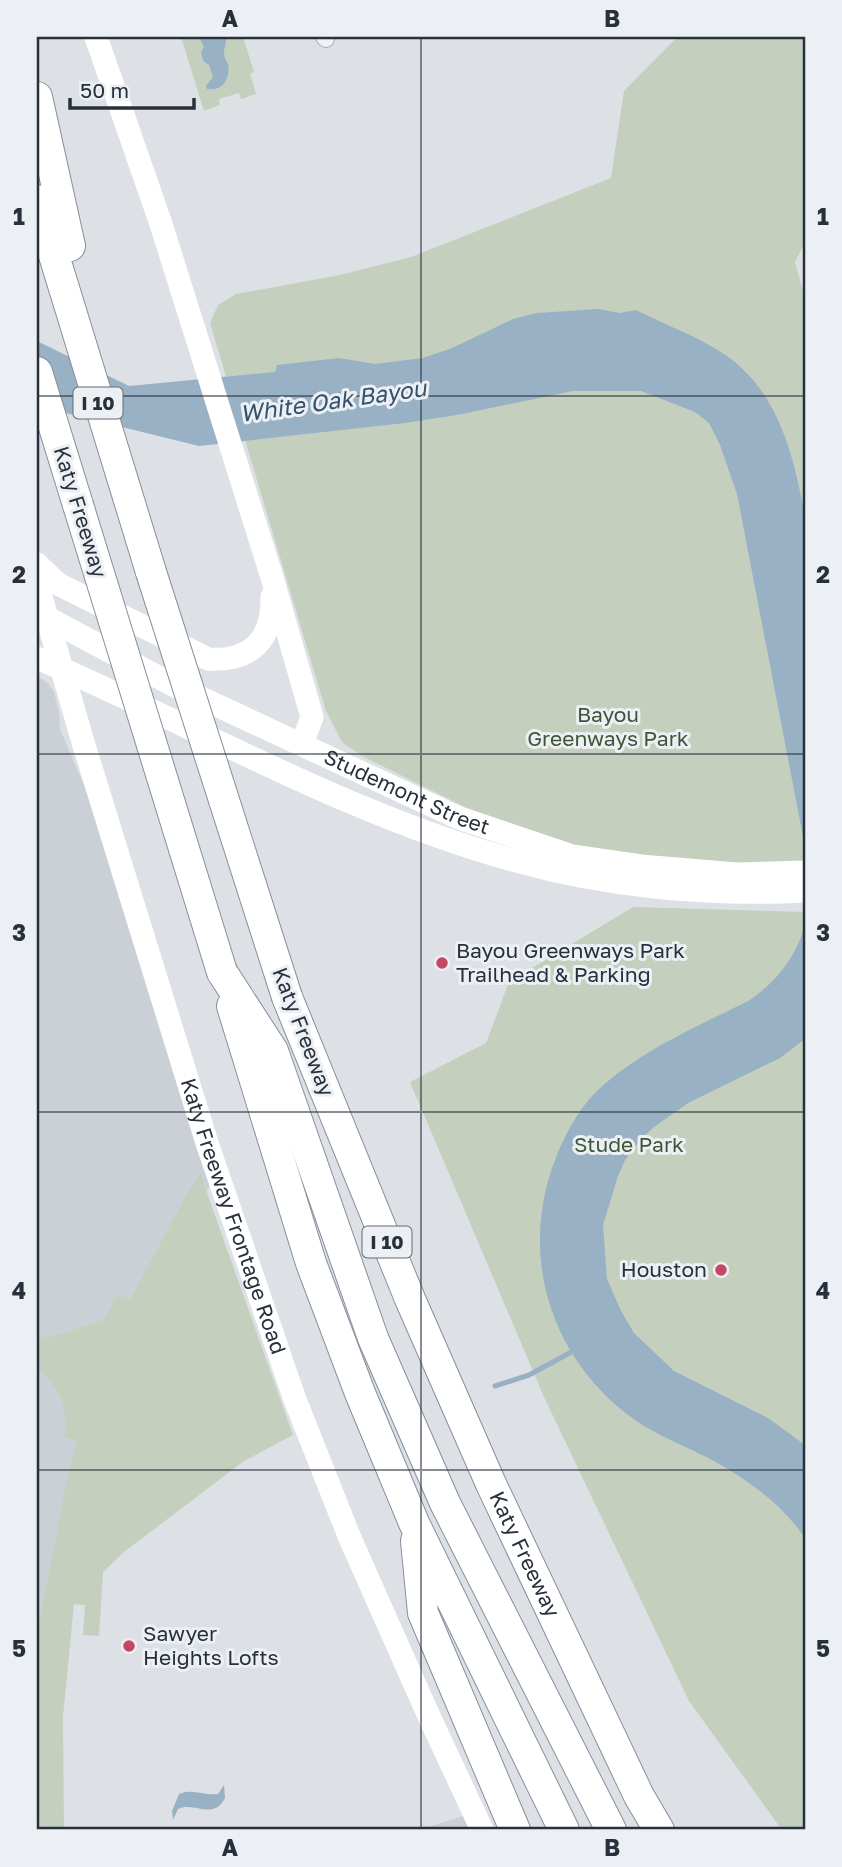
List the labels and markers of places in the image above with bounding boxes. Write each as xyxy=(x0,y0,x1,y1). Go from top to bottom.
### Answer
place label: Bayou Greenways Park Trailhead & Parking xyxy=(456,937,685,987)
marker: Bayou Greenways Park Trailhead & Parking xyxy=(434,955,450,971)
place label: Houston xyxy=(621,1256,707,1282)
marker: Houston xyxy=(713,1262,729,1278)
place label: Sawyer Heights Lofts xyxy=(143,1620,279,1670)
marker: Sawyer Heights Lofts xyxy=(121,1638,137,1654)

